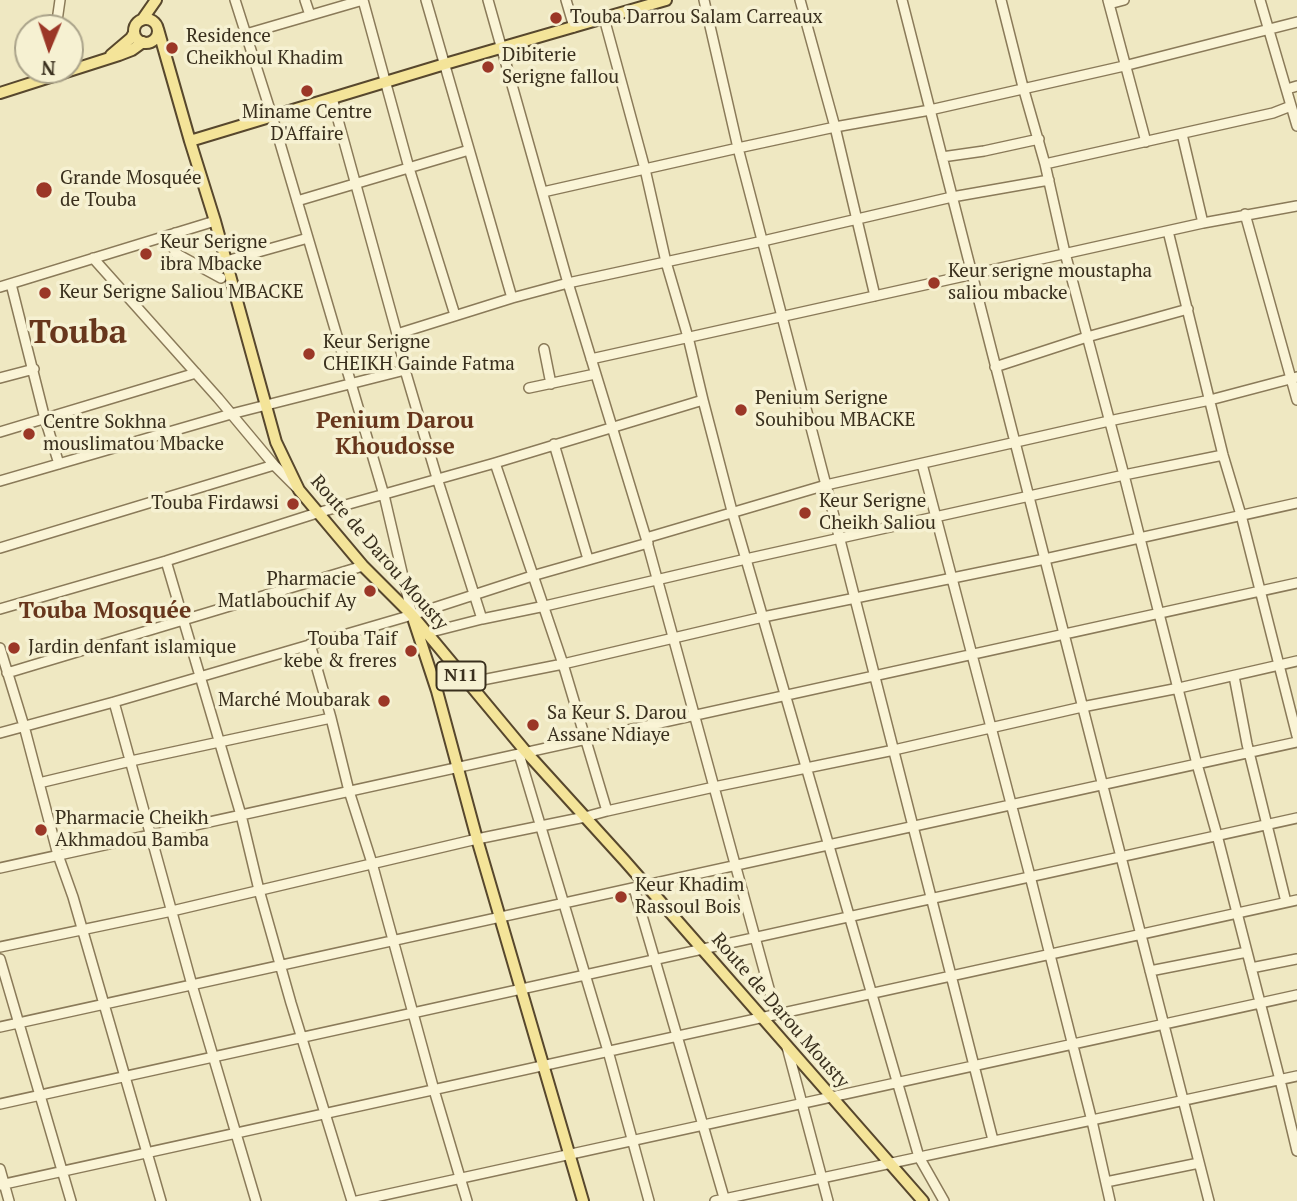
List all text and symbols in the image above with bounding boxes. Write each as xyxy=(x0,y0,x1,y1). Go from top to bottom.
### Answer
place label: Touba Darrou Salam Carreaux xyxy=(570,7,823,29)
marker: Touba Darrou Salam Carreaux xyxy=(548,10,564,26)
north arrow xyxy=(14,14,84,84)
place label: Residence Cheikhoul Khadim xyxy=(186,26,343,70)
marker: Residence Cheikhoul Khadim xyxy=(164,40,180,56)
place label: Dibiterie Serigne fallou xyxy=(502,45,619,89)
text: N xyxy=(41,56,56,81)
marker: Dibiterie Serigne fallou xyxy=(480,59,496,75)
marker: Miname Centre D'Affaire xyxy=(299,83,315,99)
place label: Miname Centre D'Affaire xyxy=(242,102,372,146)
place label: Grande Mosquée de Touba xyxy=(60,168,202,212)
marker: Grande Mosquée de Touba xyxy=(34,180,54,200)
place label: Keur Serigne ibra Mbacke xyxy=(160,232,267,276)
marker: Keur Serigne ibra Mbacke xyxy=(138,246,154,262)
place label: Keur serigne moustapha saliou mbacke xyxy=(948,261,1152,305)
marker: Keur serigne moustapha saliou mbacke xyxy=(926,275,942,291)
place label: Keur Serigne Saliou MBACKE xyxy=(59,282,304,304)
marker: Keur Serigne Saliou MBACKE xyxy=(37,285,53,301)
district label: Touba xyxy=(29,314,127,354)
place label: Keur Serigne CHEIKH Gainde Fatma xyxy=(323,332,515,376)
marker: Keur Serigne CHEIKH Gainde Fatma xyxy=(301,346,317,362)
place label: Penium Serigne Souhibou MBACKE xyxy=(755,388,916,432)
marker: Penium Serigne Souhibou MBACKE xyxy=(733,402,749,418)
district label: Penium Darou Khoudosse xyxy=(316,407,474,461)
place label: Centre Sokhna mouslimatou Mbacke xyxy=(43,412,224,456)
marker: Centre Sokhna mouslimatou Mbacke xyxy=(21,426,37,442)
street label: Route de Darou Mousty xyxy=(305,471,453,635)
place label: Keur Serigne Cheikh Saliou xyxy=(819,491,936,535)
place label: Touba Firdawsi xyxy=(151,493,279,515)
marker: Touba Firdawsi xyxy=(285,496,301,512)
marker: Keur Serigne Cheikh Saliou xyxy=(797,505,813,521)
place label: Pharmacie Matlabouchif Ay xyxy=(218,569,356,613)
marker: Pharmacie Matlabouchif Ay xyxy=(362,583,378,599)
district label: Touba Mosquée xyxy=(19,597,191,625)
place label: Touba Taif kebe & freres xyxy=(284,629,397,673)
place label: Jardin denfant islamique xyxy=(28,637,236,659)
marker: Jardin denfant islamique xyxy=(6,640,22,656)
marker: Touba Taif kebe & freres xyxy=(403,643,419,659)
road number: N11 xyxy=(436,662,486,690)
place label: Marché Moubarak xyxy=(218,690,370,712)
marker: Marché Moubarak xyxy=(376,693,392,709)
place label: Sa Keur S. Darou Assane Ndiaye xyxy=(547,703,687,747)
marker: Sa Keur S. Darou Assane Ndiaye xyxy=(525,717,541,733)
place label: Pharmacie Cheikh Akhmadou Bamba xyxy=(55,808,209,852)
marker: Pharmacie Cheikh Akhmadou Bamba xyxy=(33,822,49,838)
place label: Keur Khadim Rassoul Bois xyxy=(635,875,744,919)
marker: Keur Khadim Rassoul Bois xyxy=(613,889,629,905)
street label: Route de Darou Mousty xyxy=(706,929,854,1093)

